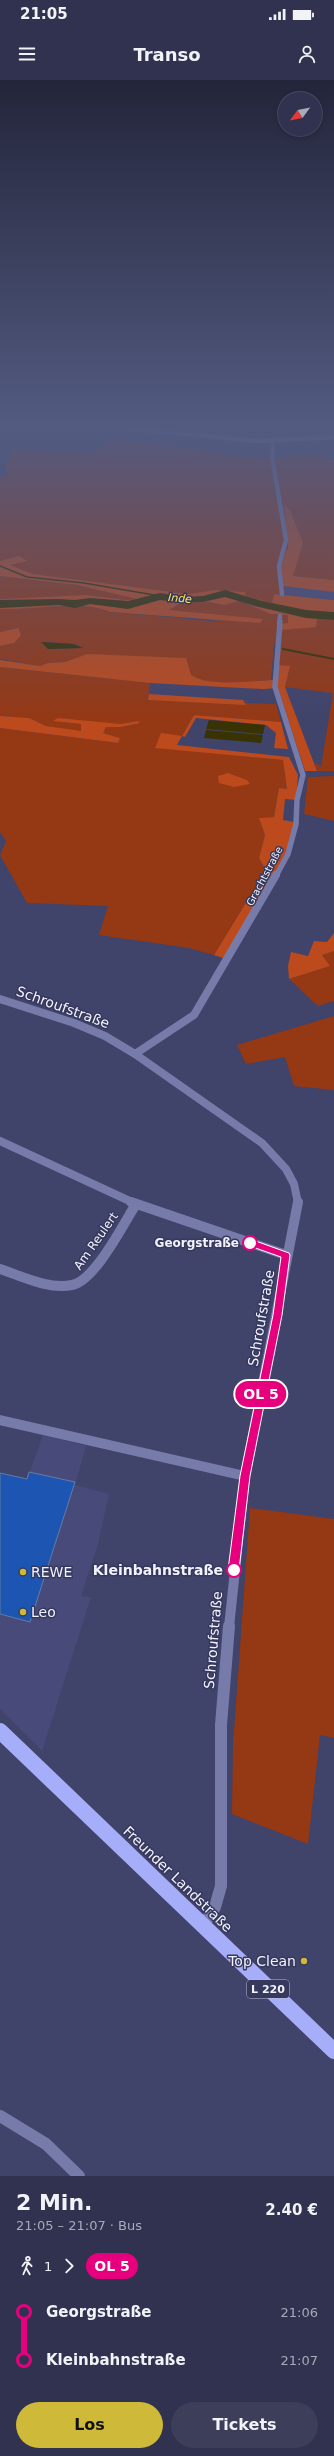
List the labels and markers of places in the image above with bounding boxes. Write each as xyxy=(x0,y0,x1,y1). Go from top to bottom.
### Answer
marker: Georgstraße xyxy=(242,1235,258,1251)
place label: Georgstraße xyxy=(155,1236,239,1250)
place label: Kleinbahnstraße xyxy=(93,1562,223,1578)
marker: Kleinbahnstraße xyxy=(226,1562,242,1578)
place label: REWE xyxy=(31,1564,72,1580)
marker: REWE xyxy=(18,1567,28,1577)
place label: Leo xyxy=(31,1604,56,1620)
marker: Leo xyxy=(18,1607,28,1617)
place label: Top Clean xyxy=(227,1953,296,1969)
marker: Top Clean xyxy=(299,1956,309,1966)

